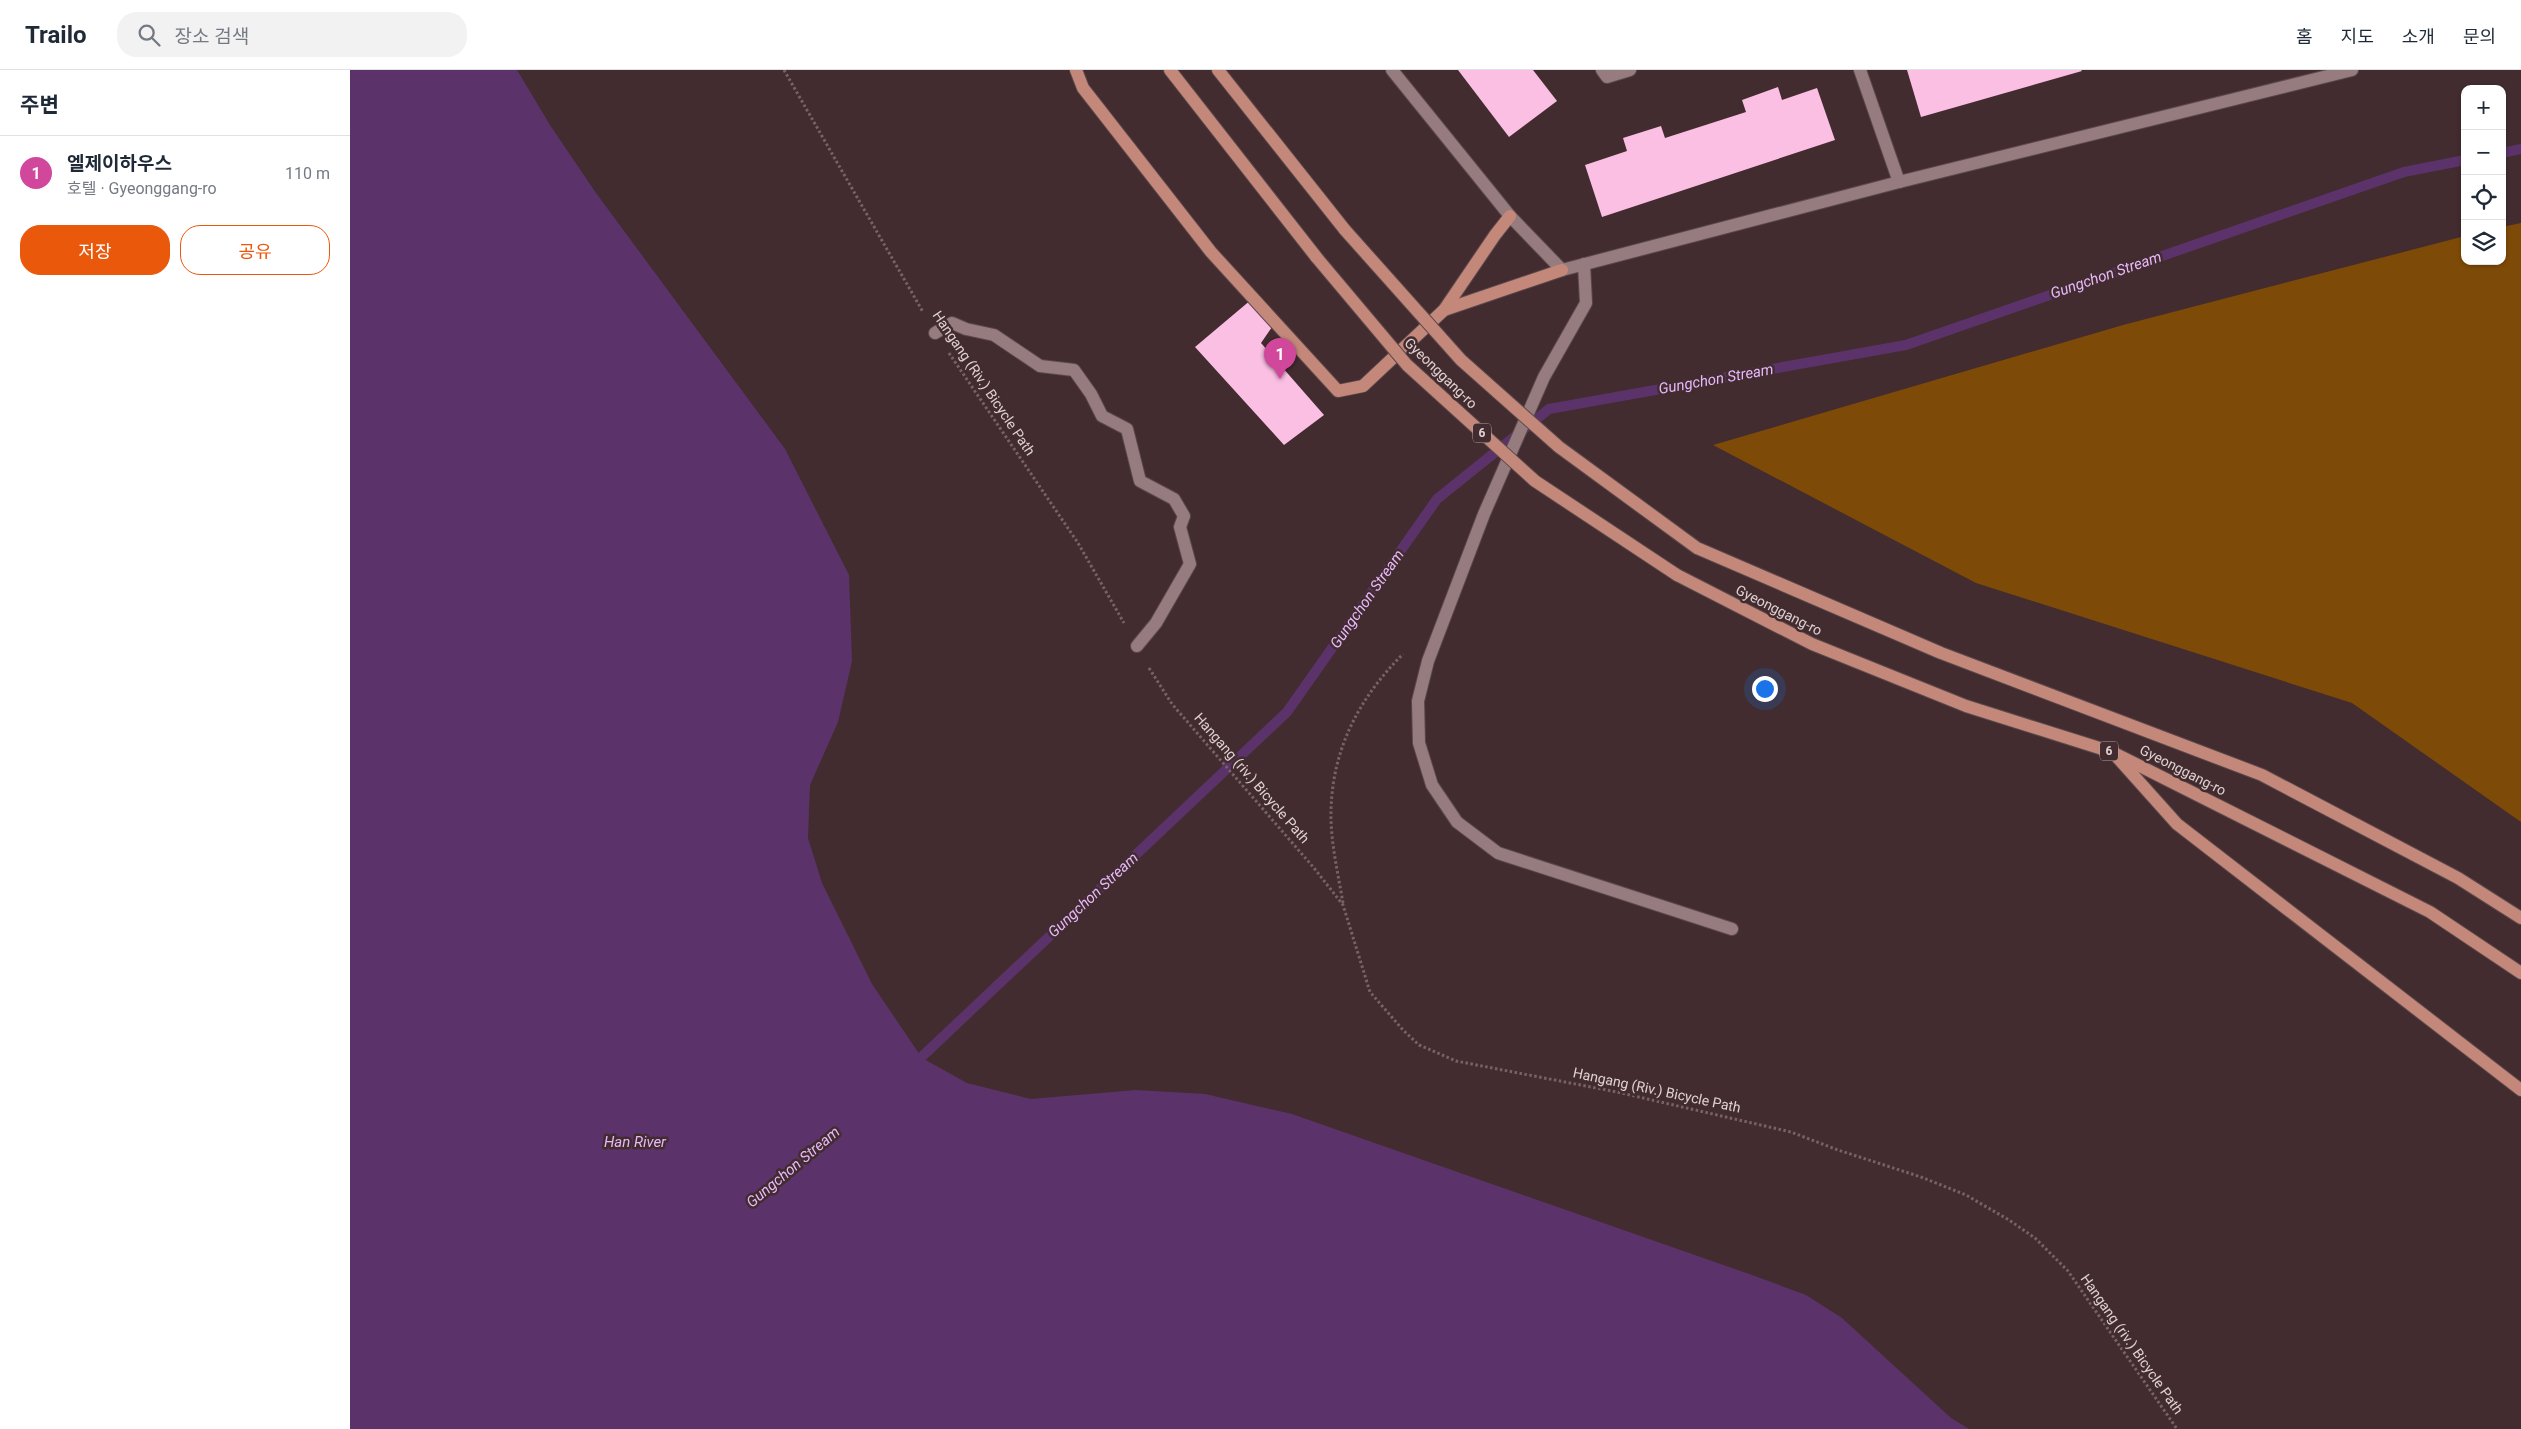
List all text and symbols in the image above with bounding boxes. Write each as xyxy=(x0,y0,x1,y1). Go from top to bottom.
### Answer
search box xyxy=(117,12,467,57)
text: Trailo xyxy=(25,21,87,49)
icon: search xyxy=(135,21,163,49)
text: 장소 검색 xyxy=(175,25,249,48)
text: 홈 xyxy=(2296,26,2313,47)
text: 지도 xyxy=(2341,26,2374,47)
text: 소개 xyxy=(2402,26,2435,47)
text: 문의 xyxy=(2463,26,2496,47)
map controls xyxy=(2461,85,2506,265)
button: + xyxy=(2461,85,2506,130)
text: 주변 xyxy=(20,93,59,117)
button: − xyxy=(2461,130,2506,175)
text: 엘제이하우스 xyxy=(67,152,172,175)
text: 1 xyxy=(31,164,41,183)
text: 110 m xyxy=(285,164,330,183)
button: locate xyxy=(2461,175,2506,220)
text: 호텔 · Gyeonggang-ro xyxy=(67,179,217,198)
button: layers xyxy=(2461,220,2506,265)
button: 저장 xyxy=(20,225,170,275)
button: 공유 xyxy=(180,225,330,275)
water label: Gungchon Stream xyxy=(2048,248,2164,302)
street label: Hangang (Riv.) Bicycle Path xyxy=(929,308,1038,459)
street label: Gyeonggang-ro xyxy=(1401,334,1481,412)
pin: 1 xyxy=(1264,338,1296,379)
water label: Gungchon Stream xyxy=(1657,360,1775,398)
road number: 6 xyxy=(1473,423,1491,442)
water label: Gungchon Stream xyxy=(1326,546,1408,652)
street label: Gyeonggang-ro xyxy=(1733,581,1825,639)
your location xyxy=(1752,676,1778,702)
street label: Hangang (riv.) Bicycle Path xyxy=(1190,710,1313,847)
road number: 6 xyxy=(2100,741,2118,760)
street label: Gyeonggang-ro xyxy=(2137,741,2229,799)
water label: Gungchon Stream xyxy=(1044,849,1142,941)
street label: Hangang (Riv.) Bicycle Path xyxy=(1571,1064,1742,1117)
water label: Gungchon Stream xyxy=(743,1123,843,1211)
water label: Han River xyxy=(604,1133,667,1151)
street label: Hangang (riv.) Bicycle Path xyxy=(2077,1271,2187,1418)

